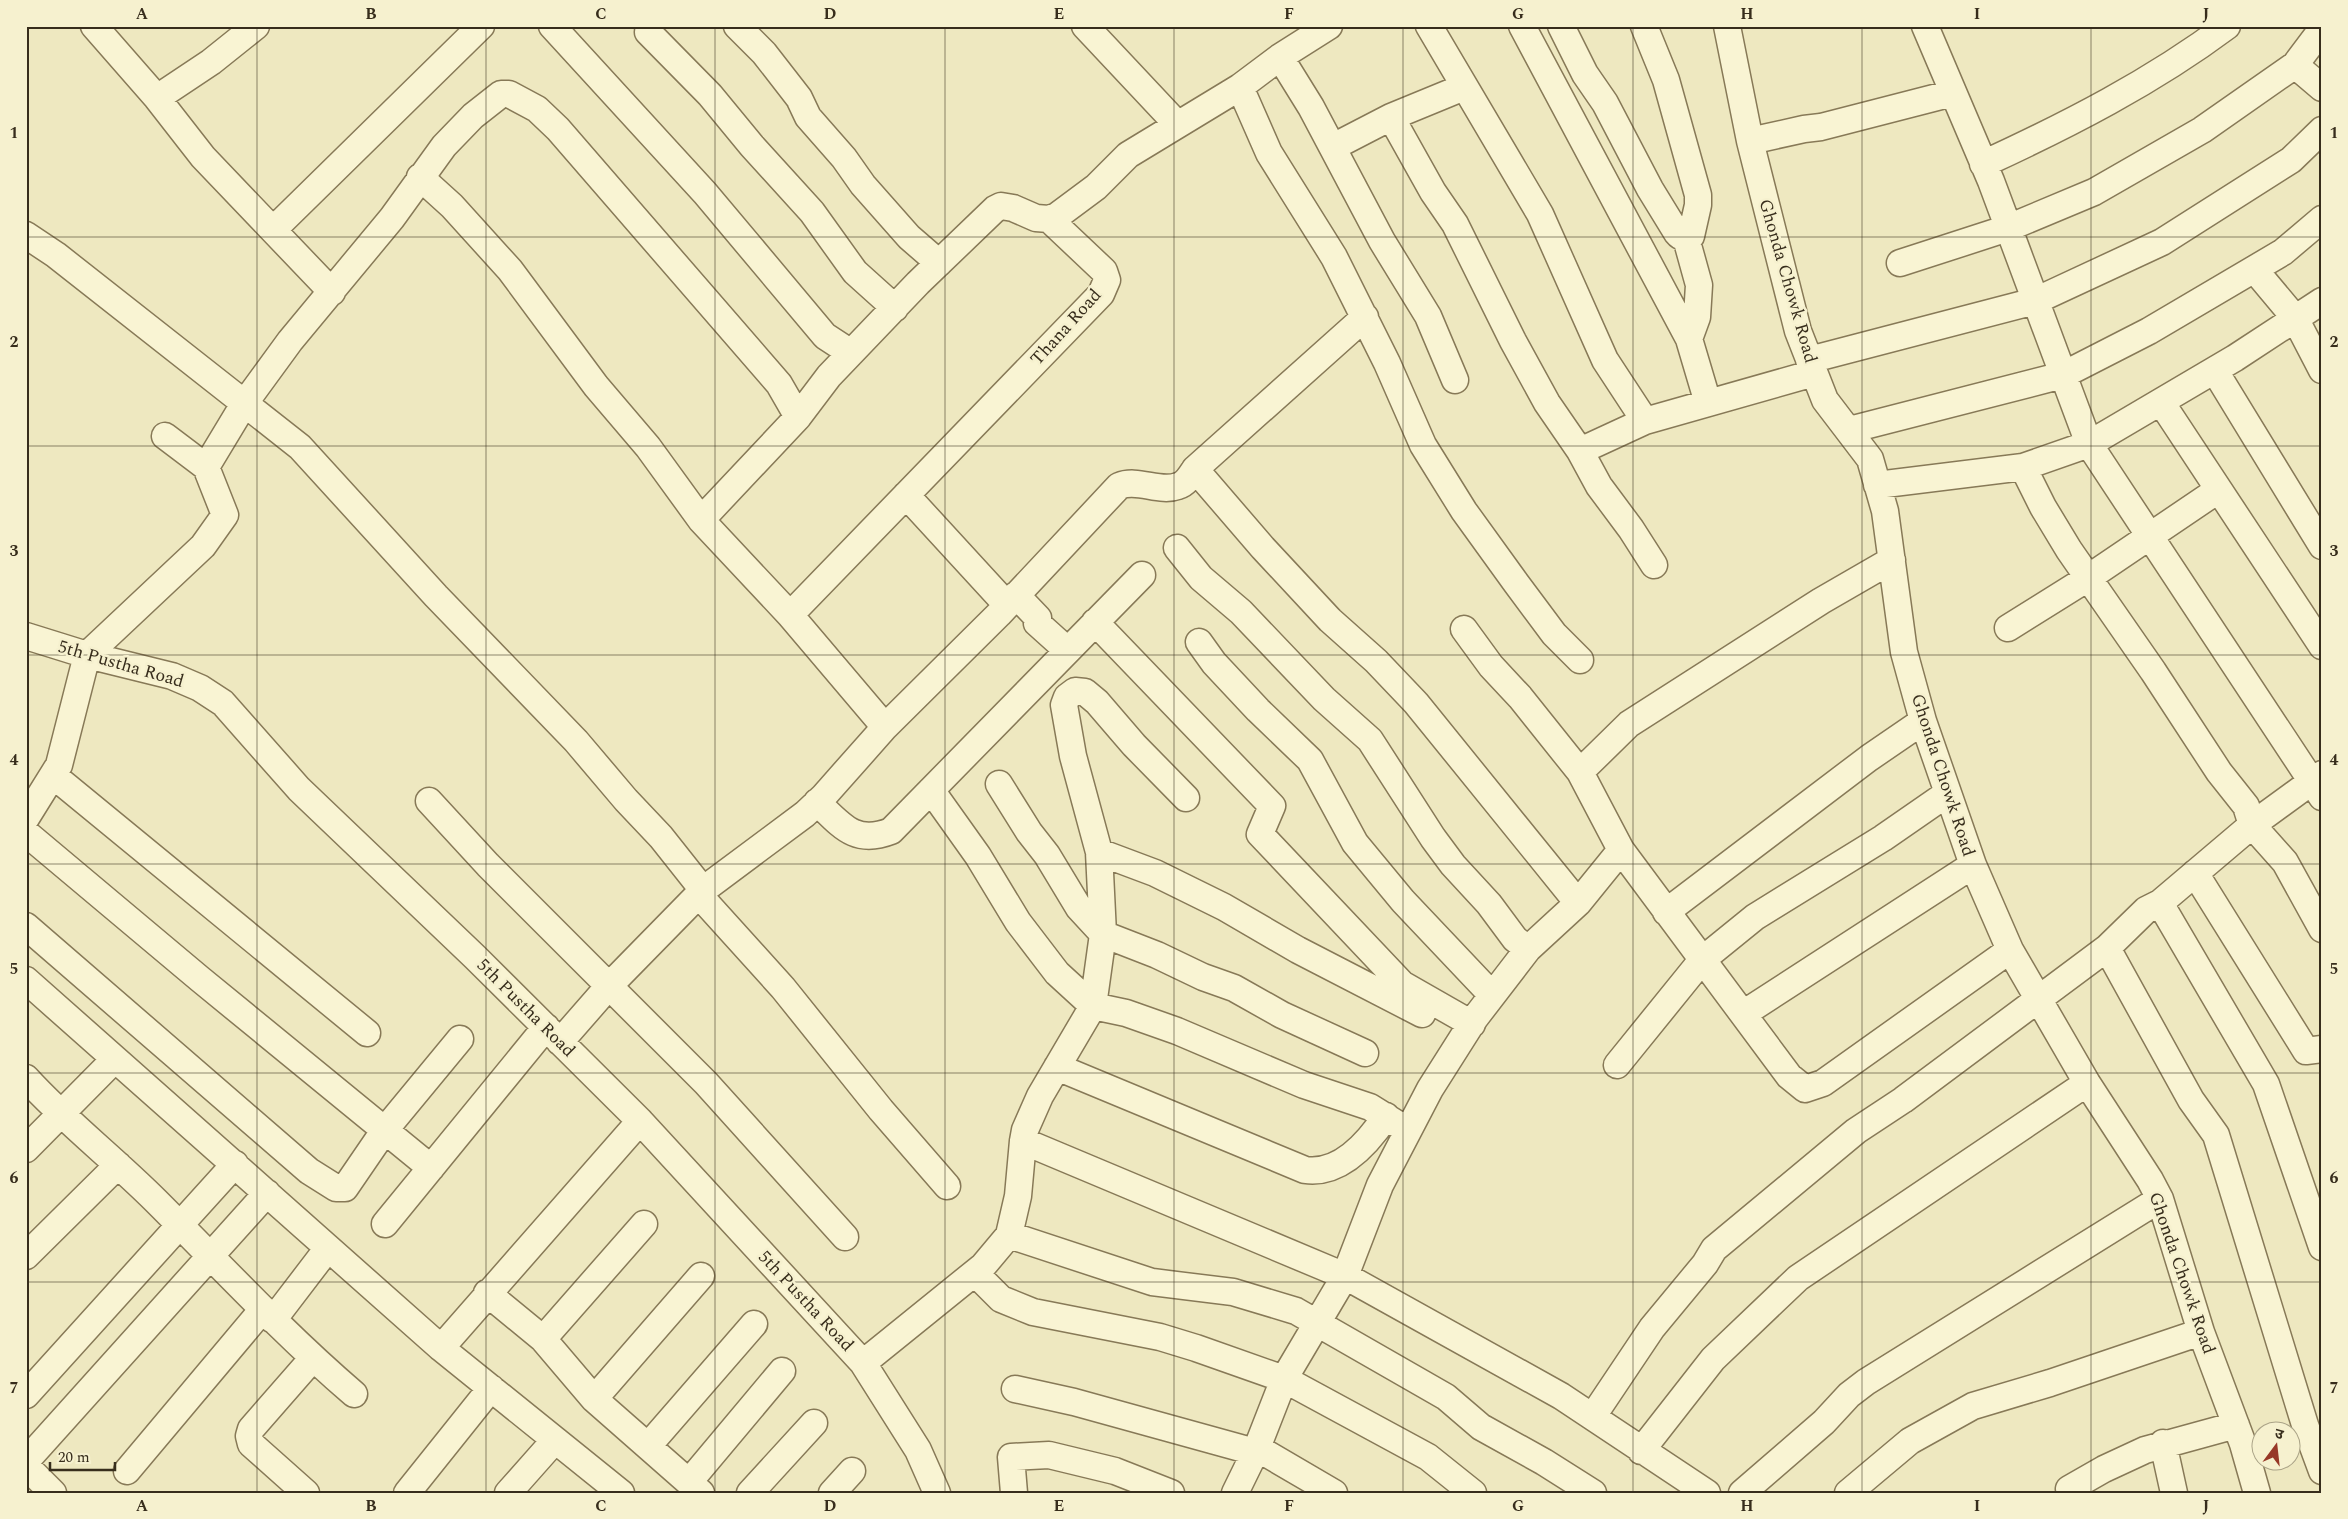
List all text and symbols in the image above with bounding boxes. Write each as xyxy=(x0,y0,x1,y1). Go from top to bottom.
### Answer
text: A xyxy=(136,2,149,26)
text: B xyxy=(365,2,377,26)
text: C xyxy=(595,2,607,26)
text: D xyxy=(824,2,837,26)
text: E xyxy=(1054,2,1064,26)
text: F xyxy=(1284,2,1294,26)
text: G xyxy=(1512,2,1524,26)
text: H xyxy=(1740,2,1754,26)
text: I xyxy=(1974,2,1980,26)
text: J xyxy=(2203,2,2210,26)
text: 1 xyxy=(10,121,18,145)
text: 1 xyxy=(2330,121,2338,145)
street label: Ghonda Chowk Road xyxy=(1752,196,1824,366)
street label: Thana Road xyxy=(1024,282,1108,372)
text: 2 xyxy=(10,330,19,354)
text: 2 xyxy=(2330,330,2339,354)
text: 3 xyxy=(10,539,19,563)
text: 3 xyxy=(2330,539,2339,563)
street label: 5th Pustha Road xyxy=(55,633,187,695)
street label: Ghonda Chowk Road xyxy=(1904,690,1982,860)
text: 4 xyxy=(10,748,19,772)
text: 4 xyxy=(2330,748,2339,772)
street label: 5th Pustha Road xyxy=(470,952,582,1064)
text: 5 xyxy=(10,957,18,981)
text: 5 xyxy=(2330,957,2338,981)
text: 6 xyxy=(10,1166,19,1190)
text: 6 xyxy=(2330,1166,2339,1190)
street label: Ghonda Chowk Road xyxy=(2142,1188,2222,1358)
street label: 5th Pustha Road xyxy=(752,1244,860,1358)
text: 7 xyxy=(10,1376,19,1400)
text: 7 xyxy=(2330,1376,2339,1400)
north arrow xyxy=(2250,1422,2300,1472)
text: उ xyxy=(2273,1423,2287,1445)
scale bar xyxy=(50,1439,115,1471)
text: 20 m xyxy=(58,1446,90,1469)
text: A xyxy=(136,1494,149,1518)
text: B xyxy=(365,1494,377,1518)
text: C xyxy=(595,1494,607,1518)
text: D xyxy=(824,1494,837,1518)
text: E xyxy=(1054,1494,1064,1518)
text: F xyxy=(1284,1494,1294,1518)
text: G xyxy=(1512,1494,1524,1518)
text: H xyxy=(1740,1494,1754,1518)
text: I xyxy=(1974,1494,1980,1518)
text: J xyxy=(2203,1494,2210,1518)

